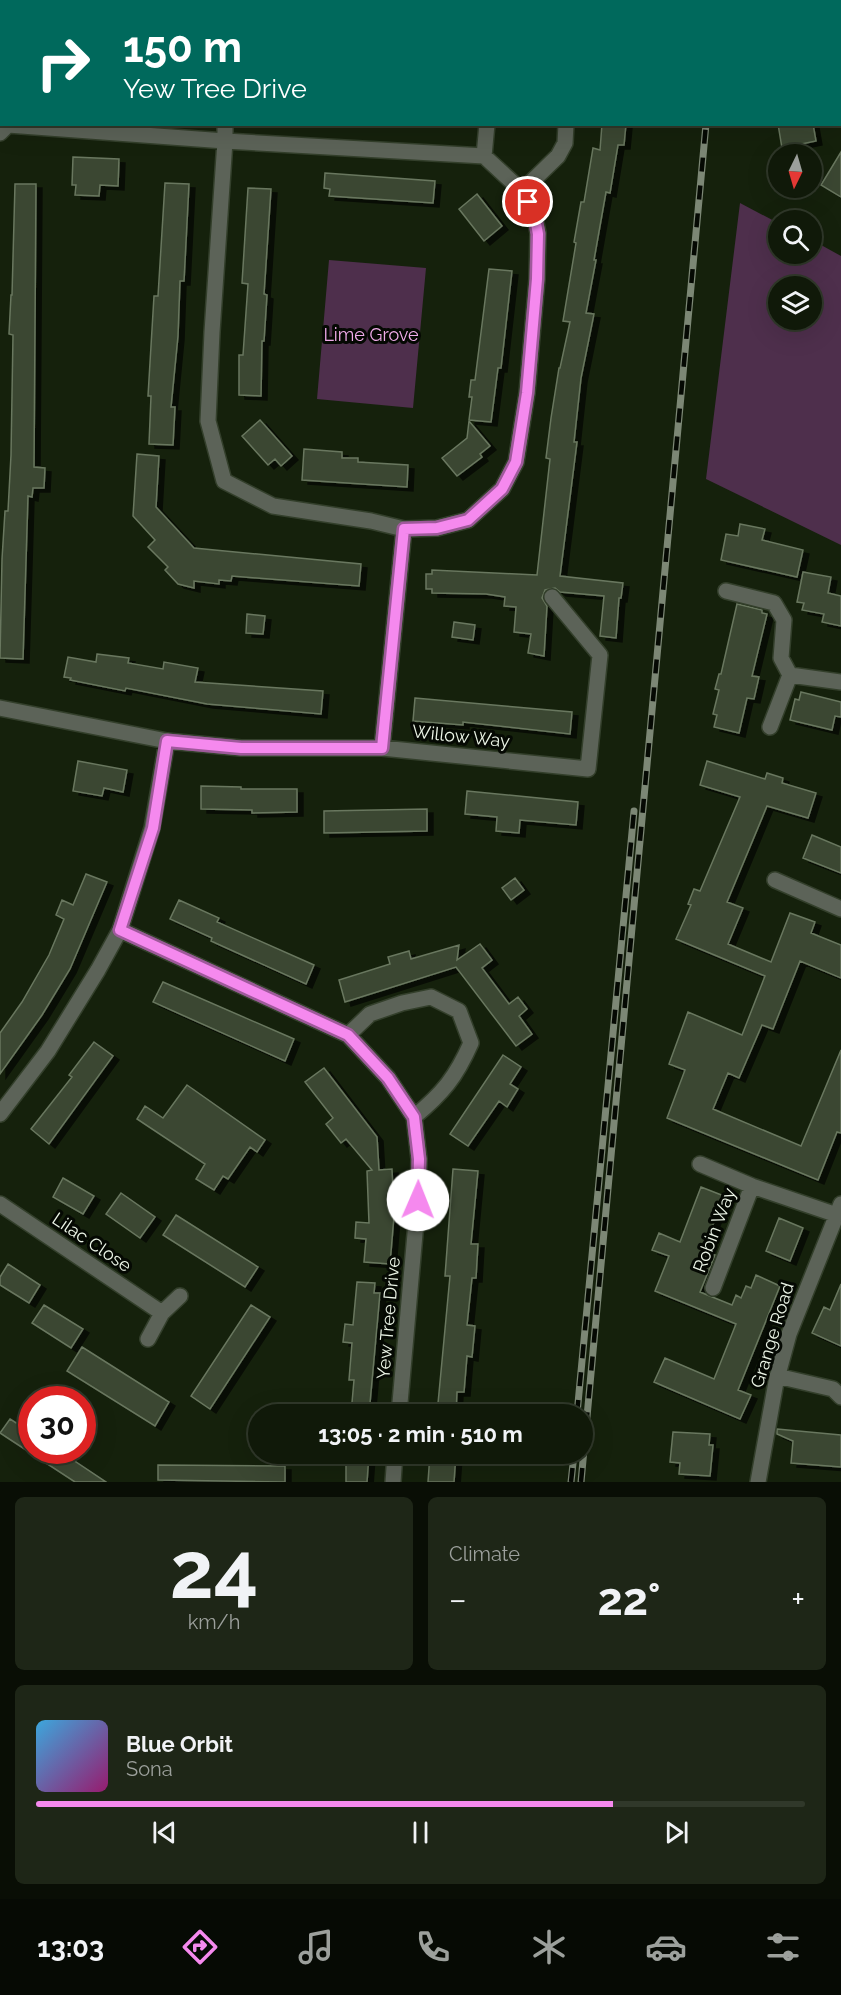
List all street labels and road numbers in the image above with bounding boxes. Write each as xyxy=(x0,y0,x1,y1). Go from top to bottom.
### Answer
street label: Willow Way xyxy=(411,720,511,752)
street label: Robin Way xyxy=(688,1185,740,1275)
street label: Lilac Close xyxy=(48,1208,136,1276)
street label: Yew Tree Drive xyxy=(372,1256,404,1380)
street label: Grange Road xyxy=(746,1280,798,1390)

